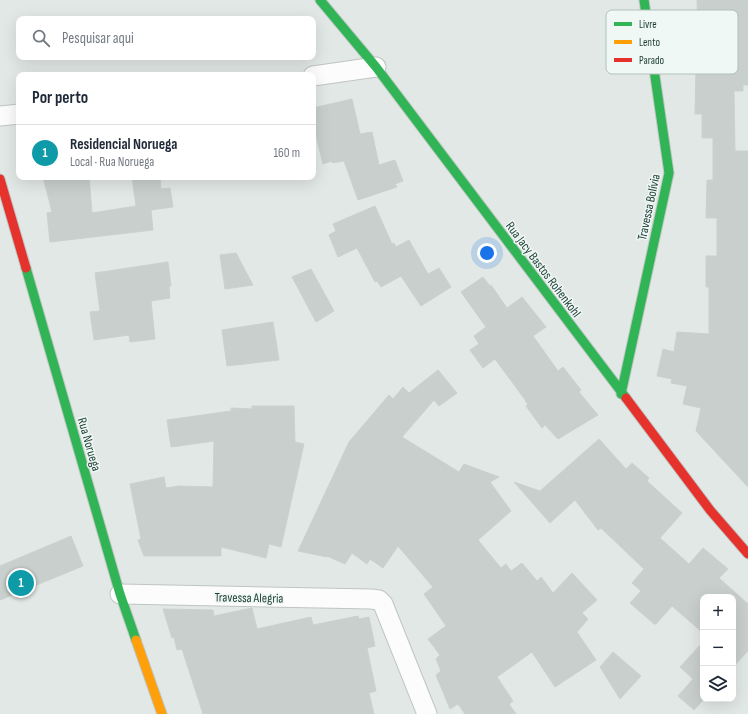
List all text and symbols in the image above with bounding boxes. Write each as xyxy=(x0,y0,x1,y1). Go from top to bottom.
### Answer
legend xyxy=(606,10,738,74)
search box xyxy=(16,16,316,60)
text: Livre xyxy=(639,18,657,31)
icon: search xyxy=(30,27,52,49)
text: Pesquisar aqui xyxy=(62,29,134,48)
text: Lento xyxy=(639,36,660,49)
text: Parado xyxy=(639,54,665,67)
text: Por perto xyxy=(32,88,88,108)
text: Residencial Noruega xyxy=(70,135,177,154)
text: 1 xyxy=(42,145,48,161)
text: 160 m xyxy=(274,145,300,161)
text: Local · Rua Noruega xyxy=(70,154,154,170)
street label: Travessa Bolívia xyxy=(634,172,664,242)
street label: Rua Jacy Bastos Rohenkohl xyxy=(502,219,584,321)
your location xyxy=(477,243,497,263)
street label: Rua Noruega xyxy=(74,416,104,473)
pin: 1 xyxy=(8,568,34,598)
street label: Travessa Alegria xyxy=(214,589,284,607)
map controls xyxy=(700,594,736,702)
button: + xyxy=(700,594,736,630)
button: − xyxy=(700,630,736,666)
button: layers xyxy=(700,666,736,702)

